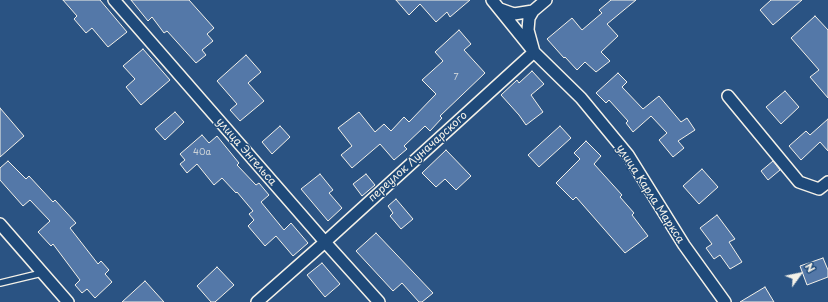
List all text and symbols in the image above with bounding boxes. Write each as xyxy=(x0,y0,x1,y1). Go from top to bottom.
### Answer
house number: 7 xyxy=(453,73,459,83)
street label: переулок Луначарского xyxy=(366,109,470,205)
street label: улица Энгельса xyxy=(213,115,279,189)
street label: улица Карла Маркса xyxy=(613,142,687,246)
house number: 40а xyxy=(193,148,211,158)
north arrow xyxy=(780,254,820,294)
text: N xyxy=(801,259,820,275)

